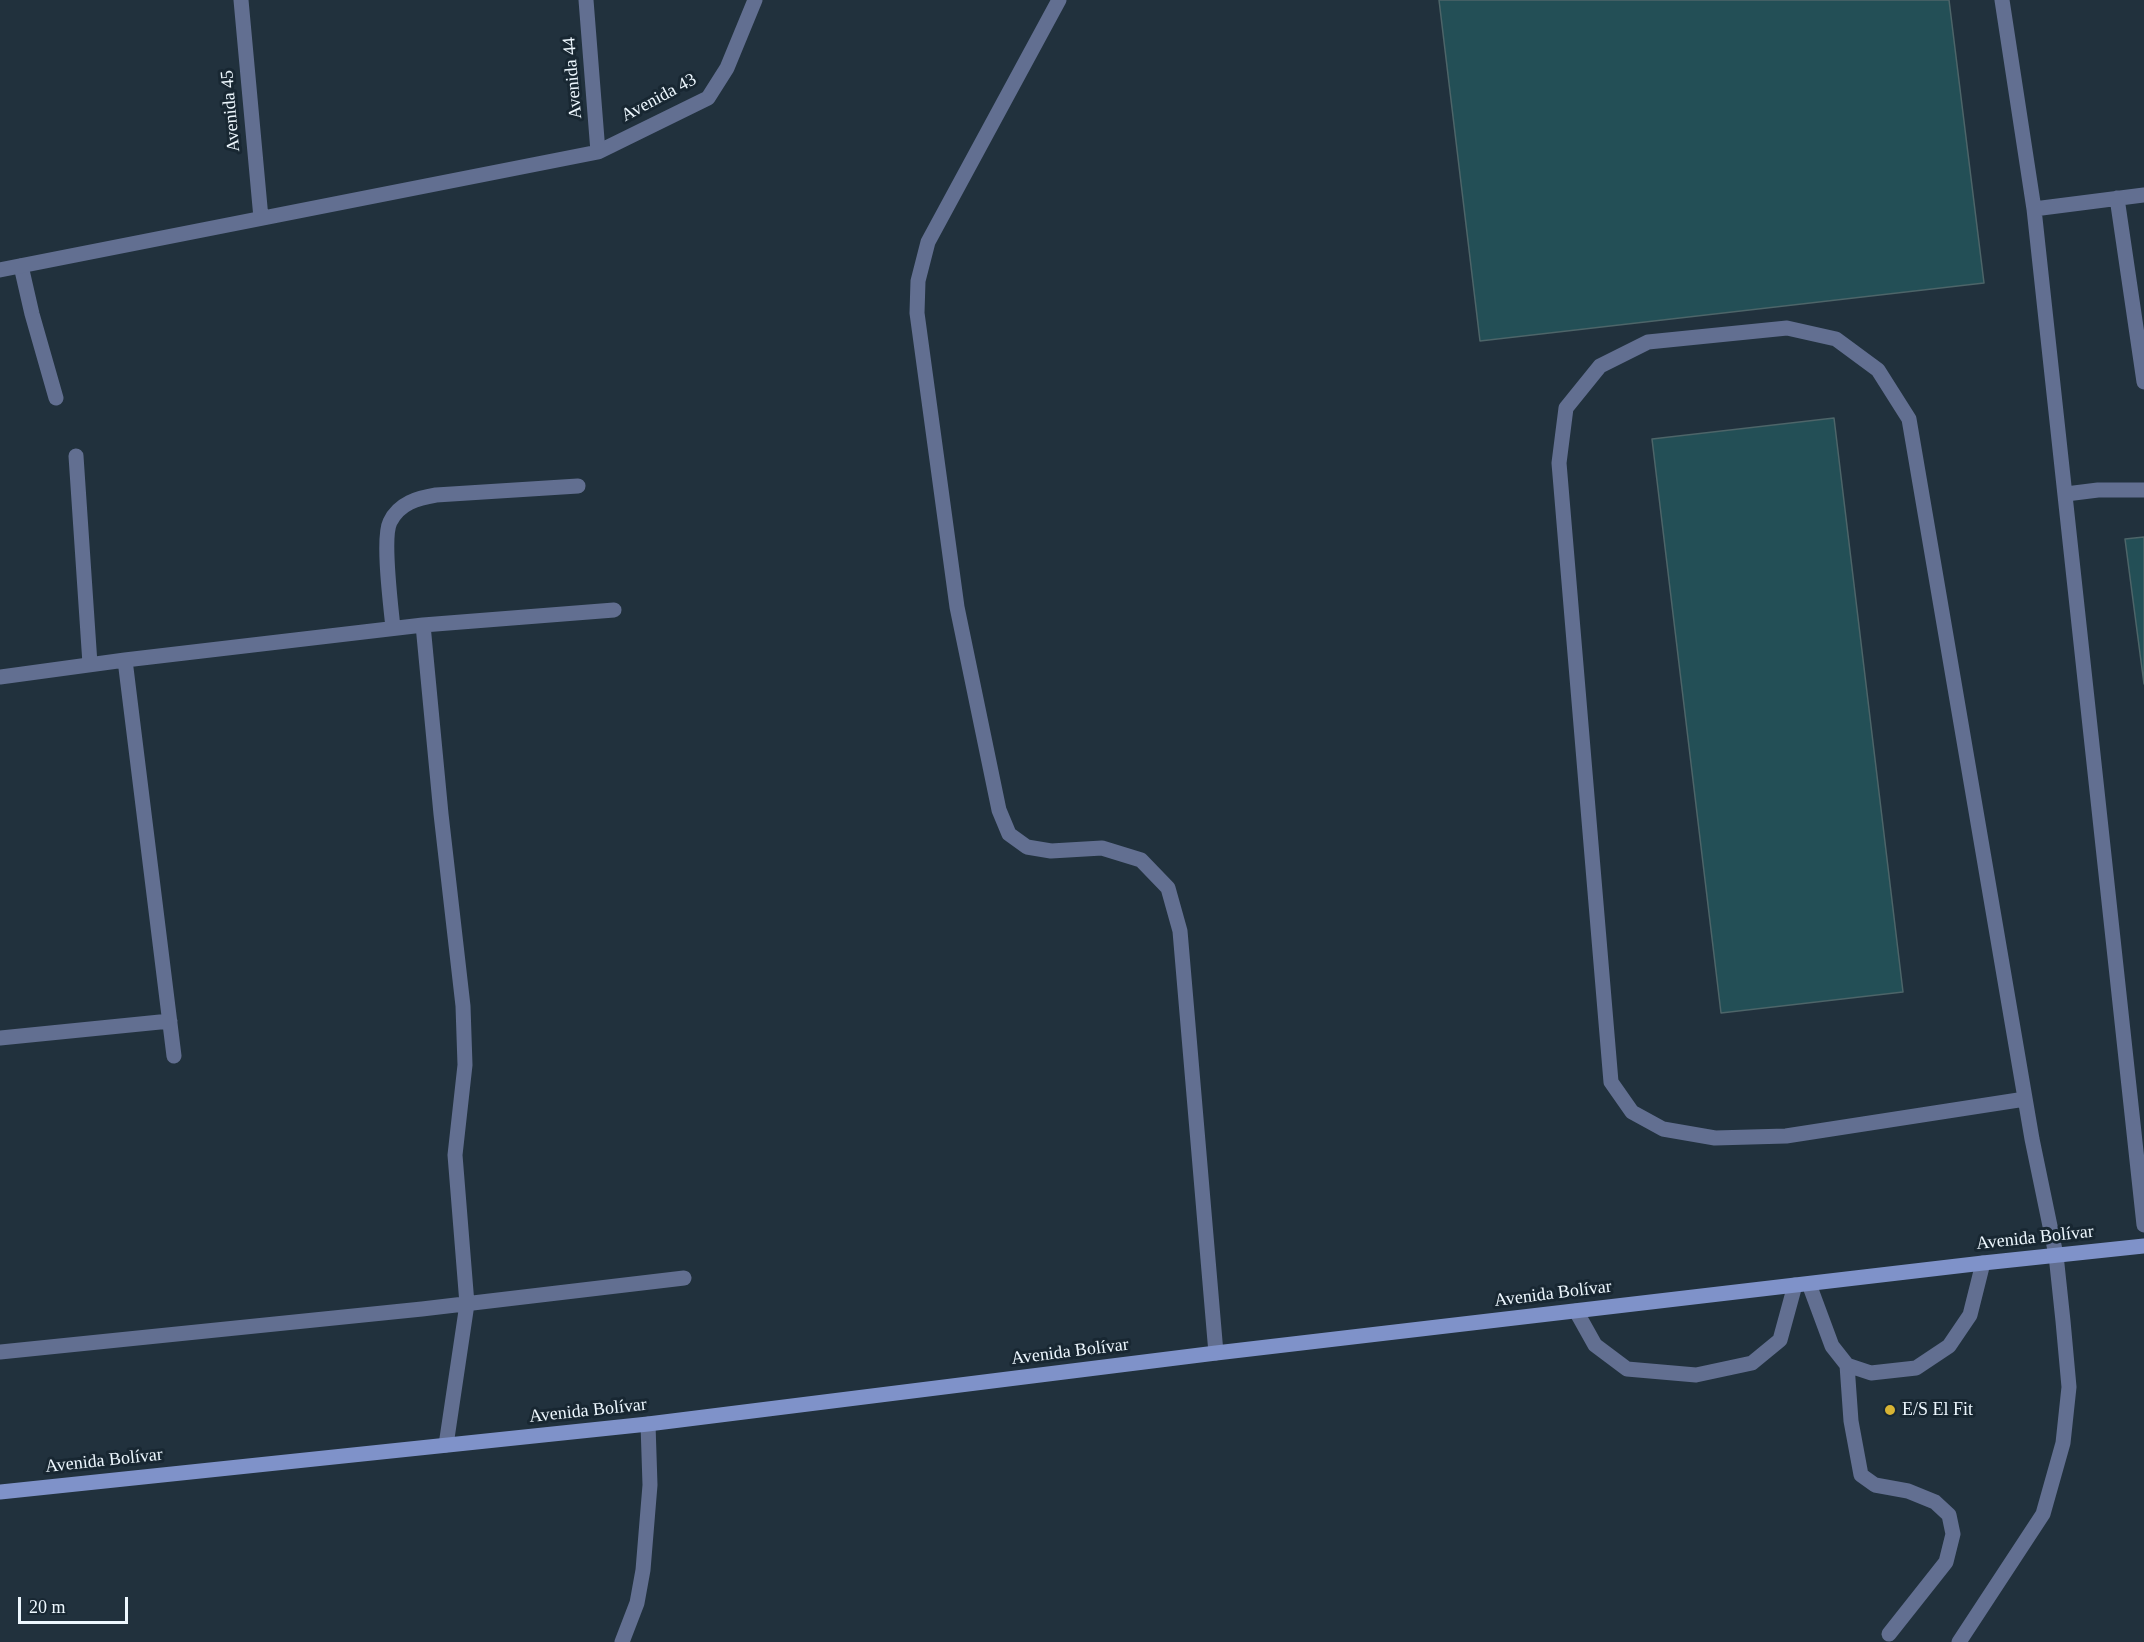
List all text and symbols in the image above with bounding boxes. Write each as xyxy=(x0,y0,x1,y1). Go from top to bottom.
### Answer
street label: Avenida 44 xyxy=(559,36,587,120)
street label: Avenida 45 xyxy=(217,69,245,153)
street label: Avenida 43 xyxy=(618,69,700,127)
street label: Avenida Bolívar xyxy=(1975,1221,2095,1255)
street label: Avenida Bolívar xyxy=(1493,1276,1613,1312)
street label: Avenida Bolívar xyxy=(1010,1334,1130,1370)
street label: Avenida Bolívar xyxy=(528,1394,648,1428)
place label: E/S El Fit xyxy=(1902,1399,1973,1421)
marker: E/S El Fit xyxy=(1883,1403,1897,1417)
street label: Avenida Bolívar xyxy=(44,1444,164,1478)
scale bar xyxy=(21,1585,130,1623)
text: 20 m xyxy=(29,1597,66,1617)

